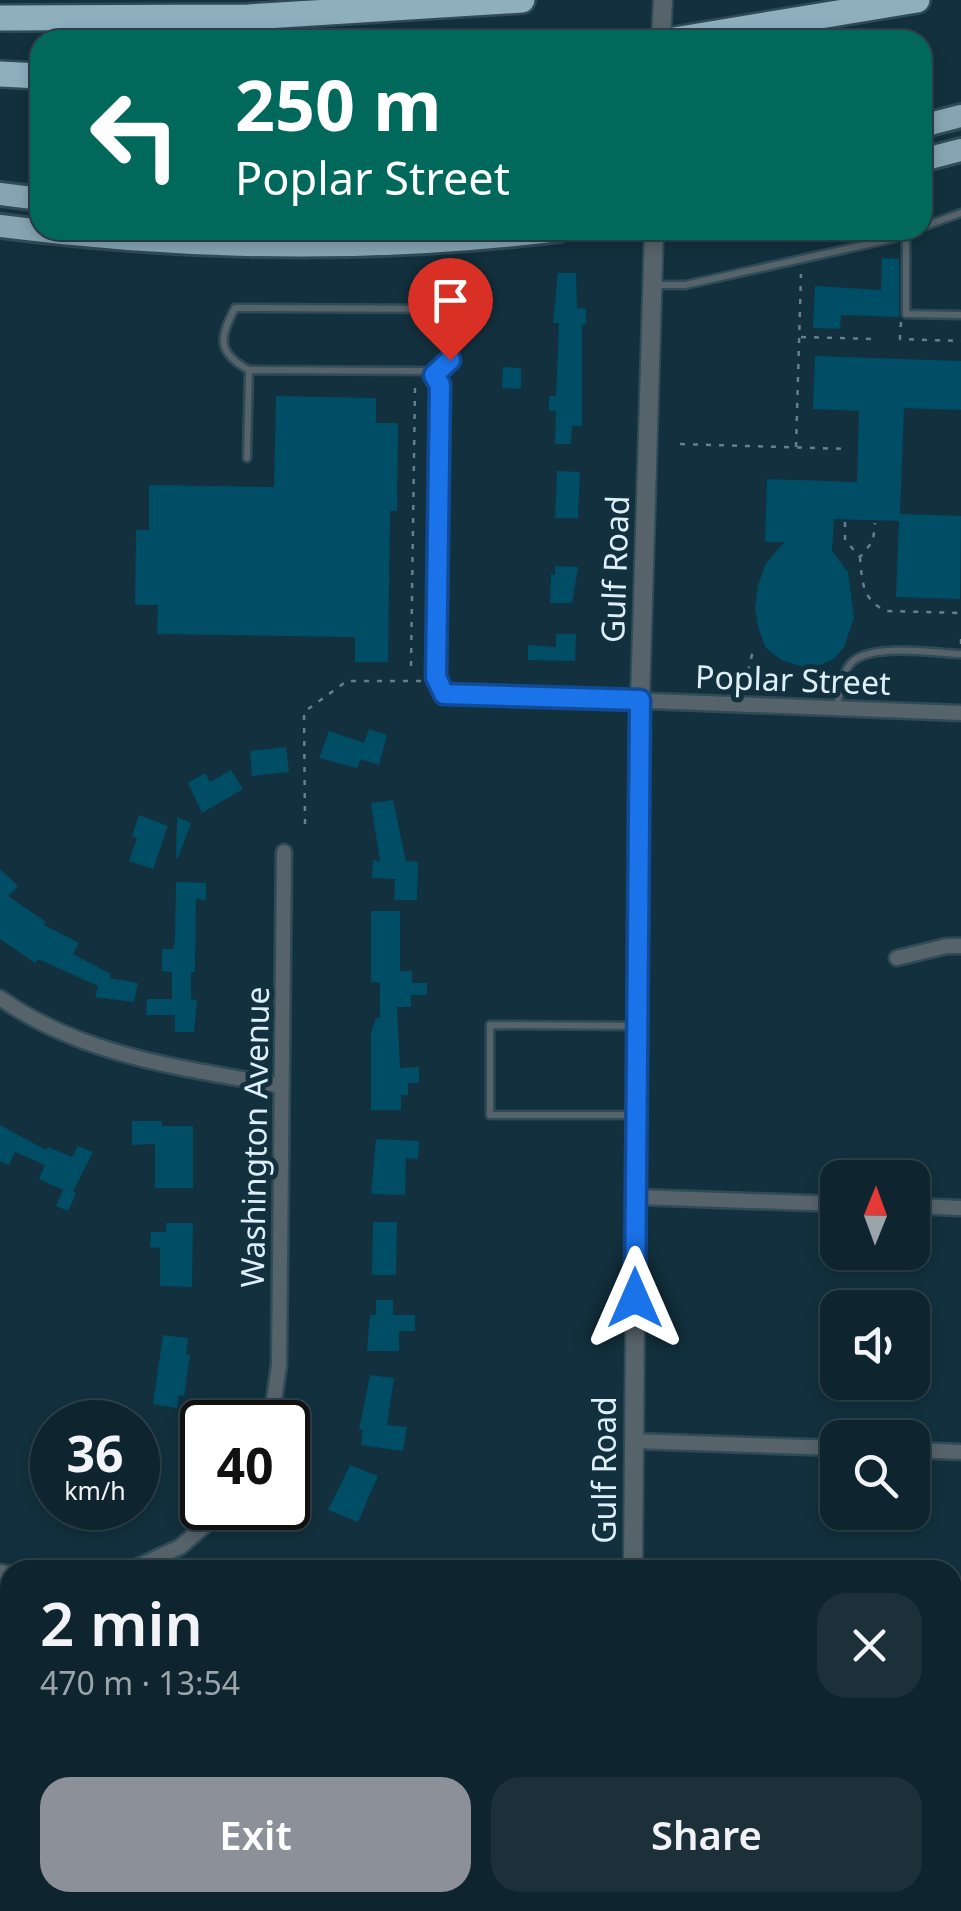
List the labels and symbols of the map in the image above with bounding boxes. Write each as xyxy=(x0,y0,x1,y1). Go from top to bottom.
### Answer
pin xyxy=(408,258,493,361)
street label: Gulf Road xyxy=(590,495,638,643)
street label: Poplar Street xyxy=(695,654,891,704)
street label: Washington Avenue xyxy=(230,986,278,1288)
north arrow xyxy=(820,1160,930,1270)
position arrow xyxy=(583,1246,687,1350)
street label: Gulf Road xyxy=(582,1396,625,1544)
speed limit sign: 40 xyxy=(180,1400,310,1530)

